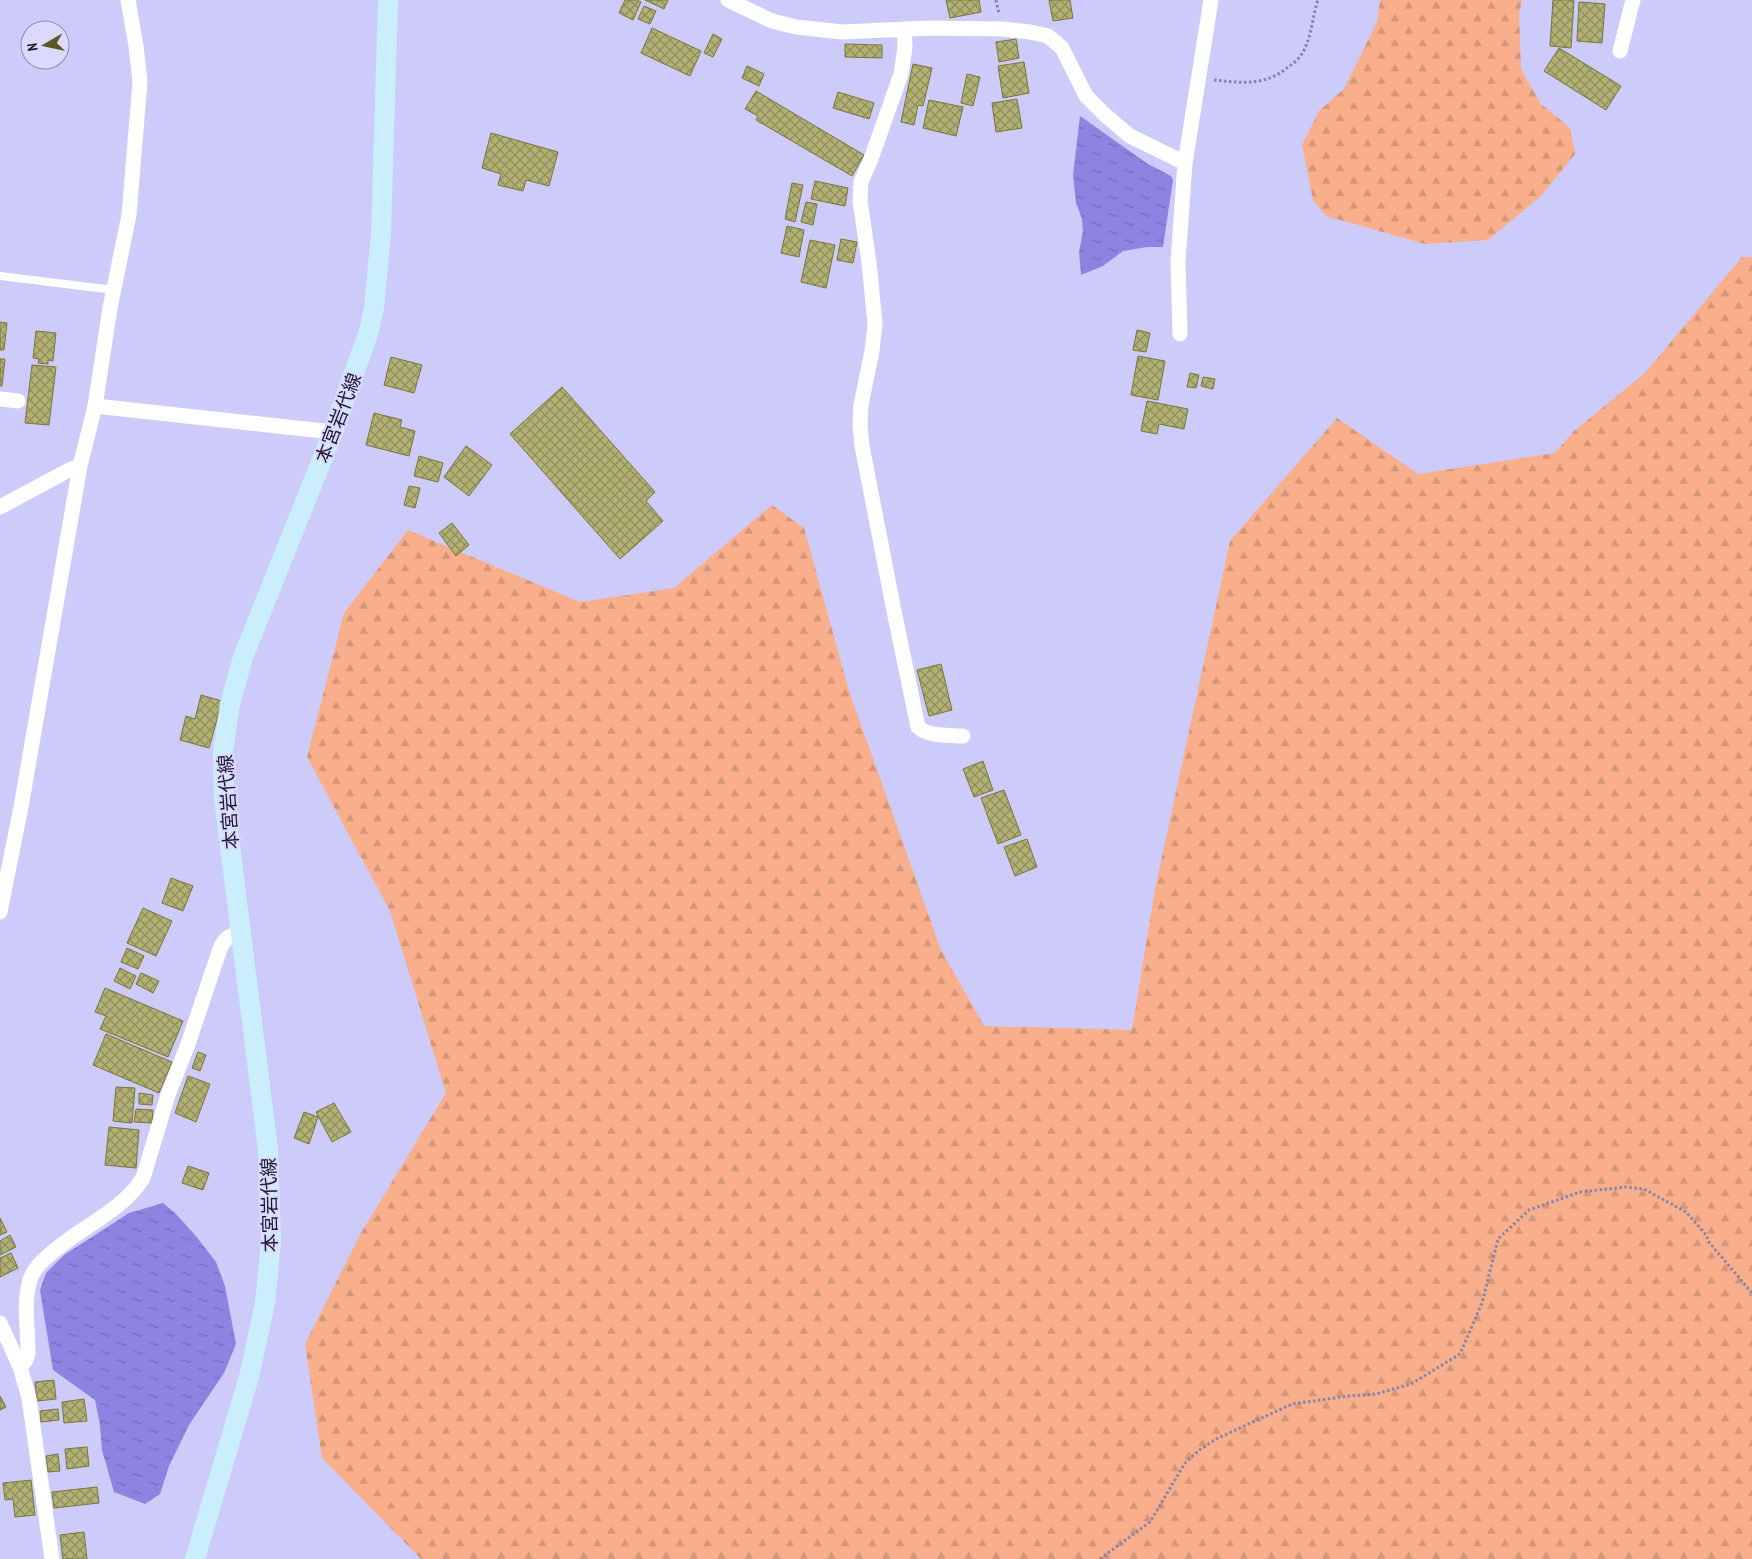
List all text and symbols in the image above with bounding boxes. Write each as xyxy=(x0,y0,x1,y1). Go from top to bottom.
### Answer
north arrow xyxy=(20,20,70,70)
text: N xyxy=(23,42,42,52)
street label: 本宮岩代線 xyxy=(310,369,366,467)
street label: 本宮岩代線 xyxy=(213,754,243,850)
street label: 本宮岩代線 xyxy=(256,1157,282,1253)

